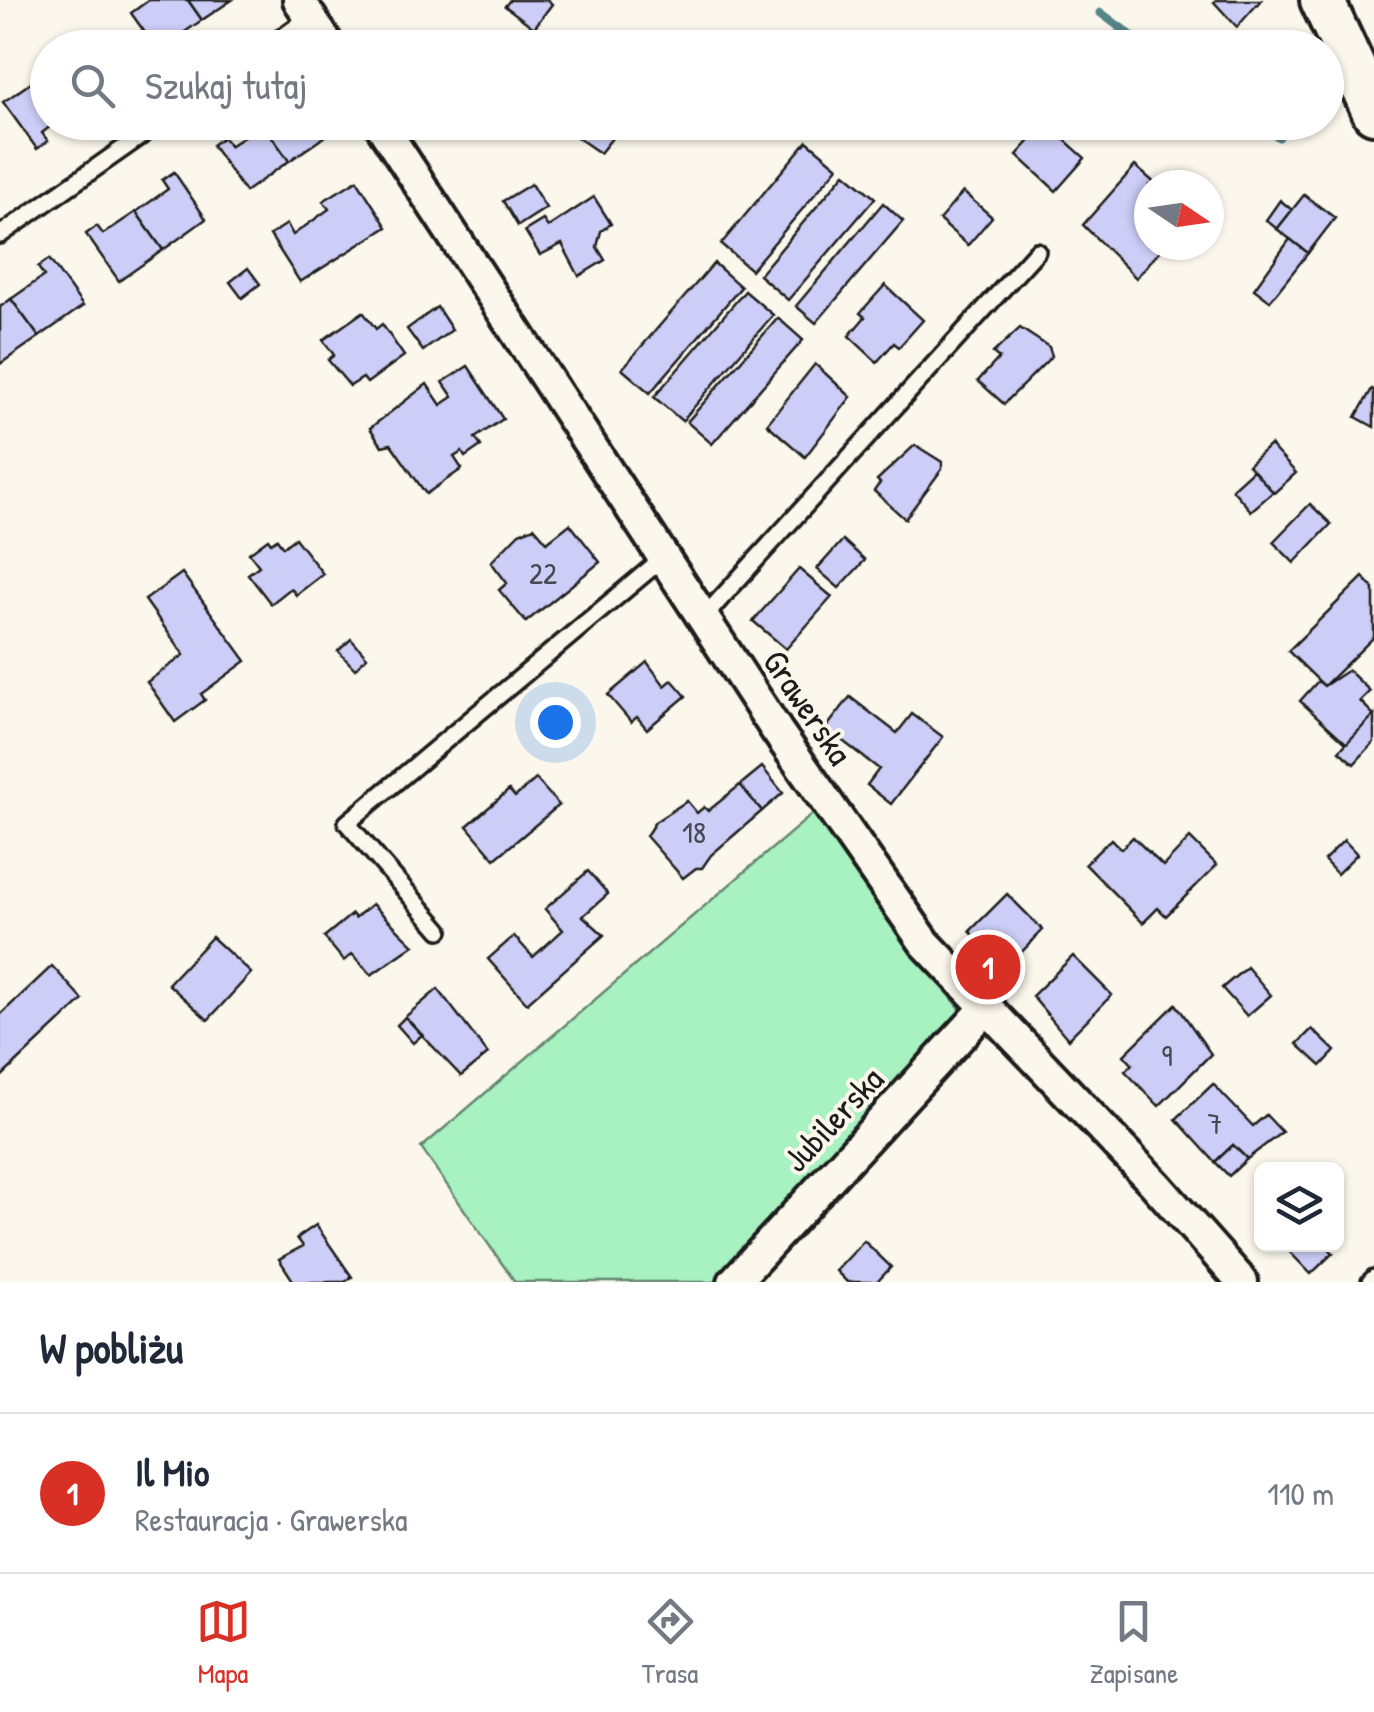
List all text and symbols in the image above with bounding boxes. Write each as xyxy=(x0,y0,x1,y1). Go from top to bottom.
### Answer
search box xyxy=(30,30,1344,140)
icon: search xyxy=(65,58,120,113)
text: Szukaj tutaj xyxy=(145,59,307,111)
north arrow xyxy=(1134,170,1224,260)
house number: 22 xyxy=(529,553,557,593)
street label: Grawerska xyxy=(752,640,864,774)
your location xyxy=(530,697,581,748)
house number: 18 xyxy=(682,812,706,852)
pin: 1 xyxy=(956,930,1020,1004)
house number: 9 xyxy=(1161,1035,1173,1075)
street label: Jubilerska xyxy=(772,1056,894,1182)
house number: 7 xyxy=(1208,1103,1222,1143)
map controls xyxy=(1254,1162,1344,1252)
button: layers xyxy=(1254,1162,1344,1252)
text: W pobliżu xyxy=(40,1319,183,1376)
text: Il Mio xyxy=(135,1446,209,1498)
text: 1 xyxy=(67,1472,78,1515)
text: 110 m xyxy=(1267,1472,1334,1515)
text: Restauracja · Grawerska xyxy=(135,1498,408,1541)
tab: Mapa xyxy=(196,1594,251,1692)
tab: Trasa xyxy=(642,1594,698,1692)
tab: Zapisane xyxy=(1089,1594,1178,1692)

